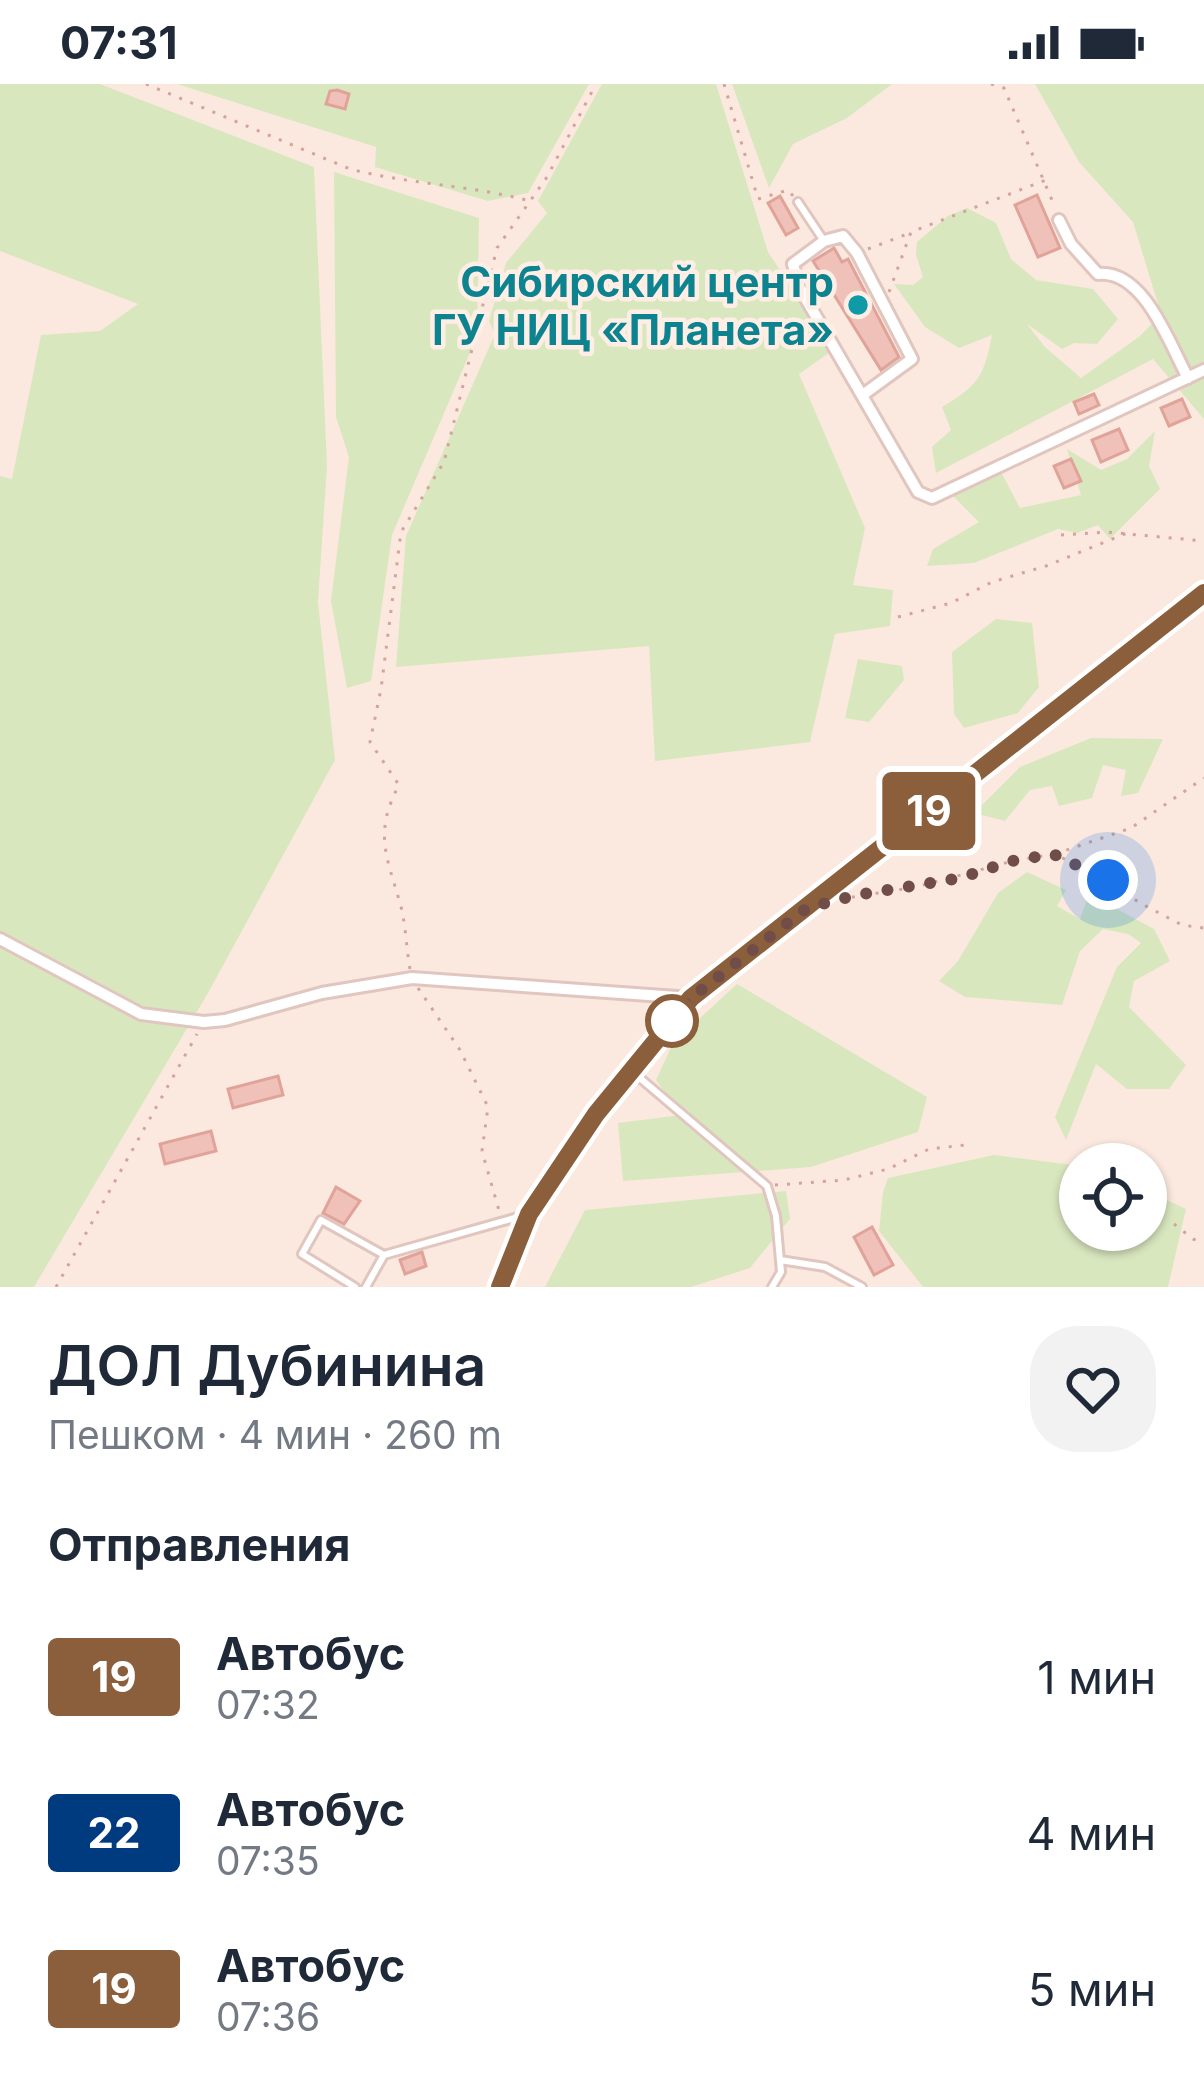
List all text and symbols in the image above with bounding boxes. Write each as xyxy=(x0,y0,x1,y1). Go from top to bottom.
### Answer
text: 07:31 xyxy=(60,15,178,70)
place label: Сибирский центр ГУ НИЦ «Планета» xyxy=(432,256,834,355)
marker: Сибирский центр ГУ НИЦ «Планета» xyxy=(845,292,871,318)
line badge: 19 xyxy=(875,772,983,850)
text: 19 xyxy=(906,785,952,836)
your location xyxy=(1078,850,1138,910)
unlabelled marker xyxy=(647,996,697,1046)
map controls xyxy=(1059,1143,1167,1251)
button: locate xyxy=(1059,1143,1167,1251)
button: heart xyxy=(1030,1326,1156,1452)
text: ДОЛ Дубинина xyxy=(48,1331,486,1400)
text: Пешком · 4 мин · 260 m xyxy=(48,1411,502,1458)
text: Отправления xyxy=(48,1517,350,1572)
text: Автобус xyxy=(216,1626,405,1681)
text: 1 мин xyxy=(1037,1650,1156,1705)
text: 19 xyxy=(91,1651,137,1702)
text: 07:32 xyxy=(216,1681,320,1728)
text: Автобус xyxy=(216,1782,405,1837)
text: 4 мин xyxy=(1026,1806,1156,1861)
text: 22 xyxy=(88,1807,140,1858)
text: 07:35 xyxy=(216,1837,320,1884)
text: Автобус xyxy=(216,1938,405,1993)
text: 5 мин xyxy=(1028,1962,1156,2017)
text: 19 xyxy=(91,1963,137,2014)
text: 07:36 xyxy=(216,1993,320,2040)

